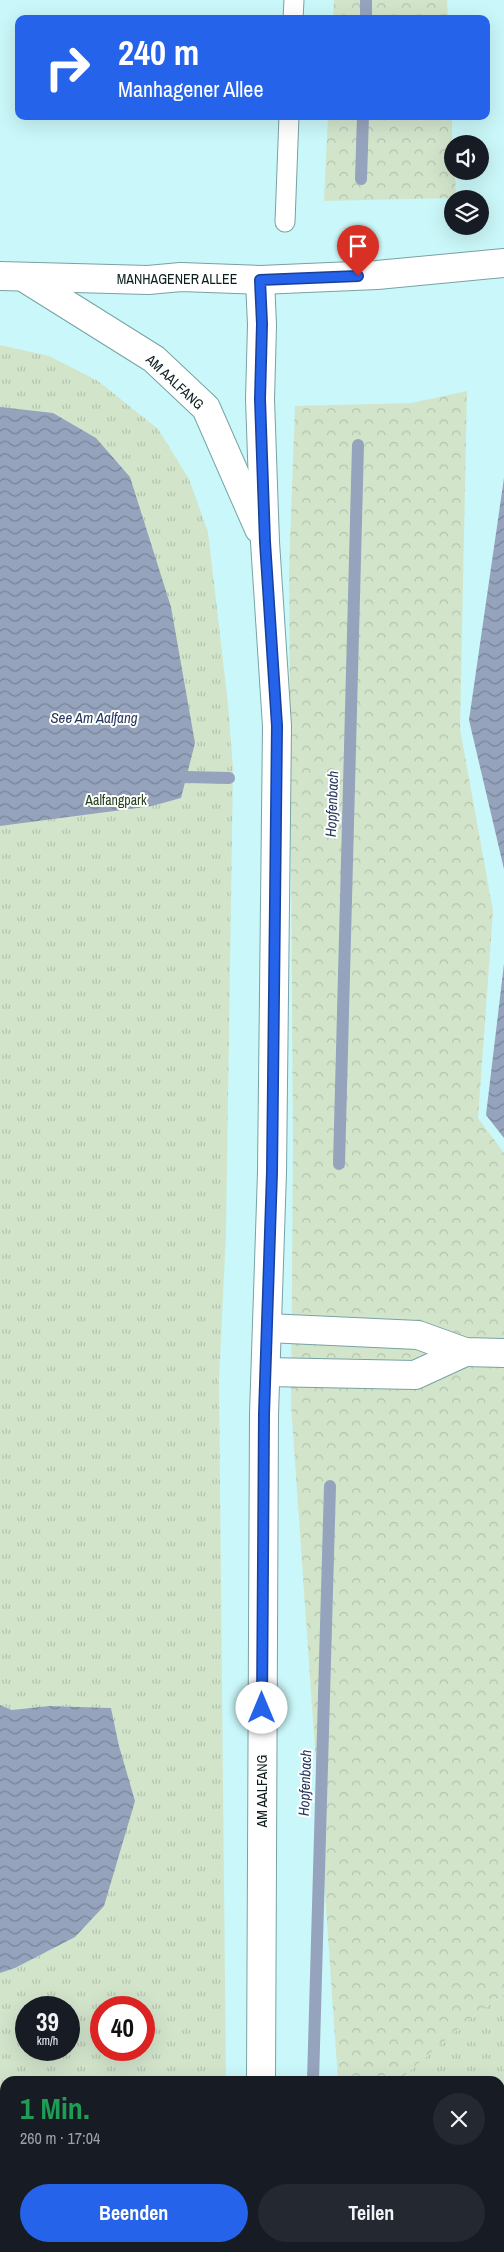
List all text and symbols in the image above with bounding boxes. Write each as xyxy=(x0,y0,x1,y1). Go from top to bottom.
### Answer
text: 240 m xyxy=(118,29,199,76)
icon: right xyxy=(35,35,100,100)
text: Manhagener Allee xyxy=(118,74,263,104)
map controls xyxy=(444,135,489,235)
button: sound xyxy=(444,135,489,180)
button: layers xyxy=(444,190,489,235)
pin xyxy=(337,225,379,276)
icon: arrive xyxy=(344,232,372,260)
street label: MANHAGENER ALLEE xyxy=(117,270,237,288)
street label: AM AALFANG xyxy=(142,350,208,413)
water label: See Am Aalfang xyxy=(50,707,138,728)
water label: Hopfenbach xyxy=(320,770,343,838)
park label: Aalfangpark xyxy=(84,791,147,809)
position arrow xyxy=(235,1681,287,1733)
water label: Hopfenbach xyxy=(293,1749,316,1817)
street label: AM AALFANG xyxy=(253,1755,271,1828)
speed limit sign: 40 xyxy=(90,1996,155,2061)
text: 39 xyxy=(36,2005,59,2039)
text: km/h xyxy=(37,2033,58,2049)
text: 1 Min. xyxy=(20,2088,90,2128)
button: close xyxy=(433,2093,485,2145)
text: 260 m · 17:04 xyxy=(20,2127,100,2149)
button: Beenden xyxy=(20,2184,248,2242)
button: Teilen xyxy=(258,2184,485,2242)

